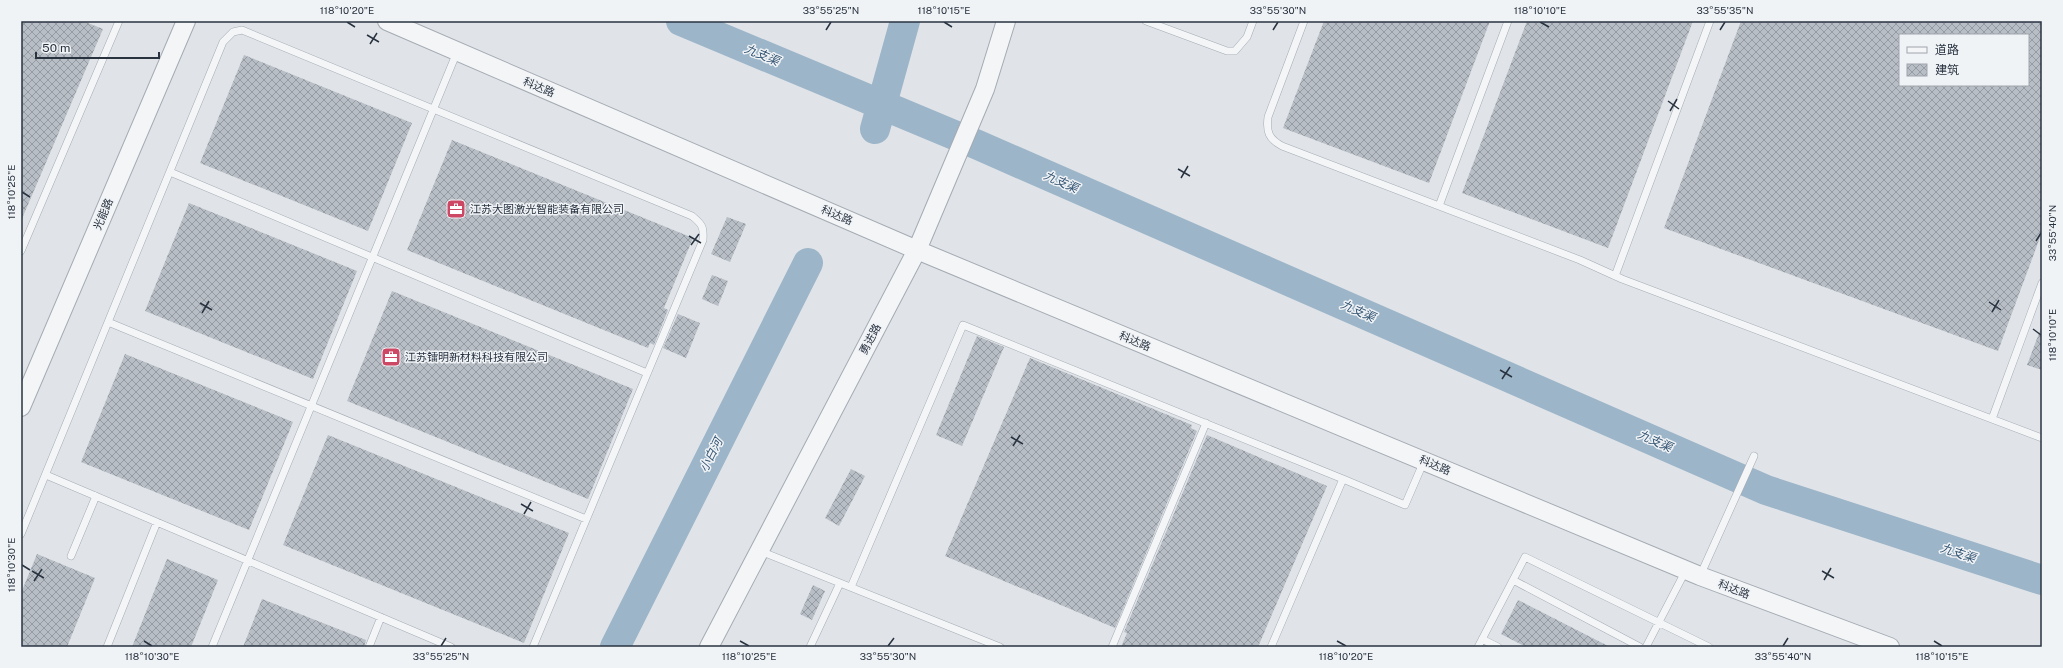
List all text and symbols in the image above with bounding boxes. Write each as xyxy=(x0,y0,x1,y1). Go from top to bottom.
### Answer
text: 118°10'20"E xyxy=(320,4,374,16)
text: 33°55'25"N xyxy=(803,4,859,16)
text: 118°10'15"E xyxy=(918,4,970,16)
text: 33°55'30"N xyxy=(1250,4,1306,16)
text: 118°10'10"E xyxy=(1514,4,1566,16)
text: 33°55'35"N xyxy=(1697,4,1753,16)
scale bar xyxy=(36,34,159,60)
legend xyxy=(1899,34,2029,86)
text: 50 m xyxy=(42,41,70,55)
water label: 九支渠 xyxy=(743,42,783,69)
text: 道路 xyxy=(1935,43,1959,57)
text: 建筑 xyxy=(1935,63,1959,77)
street label: 科达路 xyxy=(521,75,557,99)
text: 118°10'25"E xyxy=(5,165,17,219)
water label: 九支渠 xyxy=(1042,168,1082,197)
street label: 光能路 xyxy=(91,196,115,232)
office icon: 江苏大图激光智能装备有限公司 xyxy=(445,198,467,220)
place label: 江苏大图激光智能装备有限公司 xyxy=(470,203,624,215)
street label: 科达路 xyxy=(819,203,855,227)
text: 33°55'40"N xyxy=(2046,205,2058,261)
water label: 九支渠 xyxy=(1339,297,1379,326)
text: 118°10'10"E xyxy=(2046,309,2058,361)
street label: 勇进路 xyxy=(857,322,883,356)
street label: 科达路 xyxy=(1117,329,1153,353)
office icon: 江苏镭明新材料科技有限公司 xyxy=(380,346,402,368)
place label: 江苏镭明新材料科技有限公司 xyxy=(405,351,548,363)
water label: 九支渠 xyxy=(1636,427,1676,456)
water label: 小白河 xyxy=(697,434,726,474)
street label: 科达路 xyxy=(1417,453,1453,477)
text: 118°10'30"E xyxy=(5,538,17,592)
water label: 九支渠 xyxy=(1939,541,1979,566)
street label: 科达路 xyxy=(1716,577,1752,601)
text: 118°10'30"E xyxy=(125,650,179,662)
text: 33°55'25"N xyxy=(413,650,469,662)
text: 118°10'25"E xyxy=(722,650,776,662)
text: 33°55'30"N xyxy=(860,650,916,662)
text: 118°10'20"E xyxy=(1319,650,1373,662)
text: 33°55'40"N xyxy=(1755,650,1811,662)
text: 118°10'15"E xyxy=(1916,650,1968,662)

